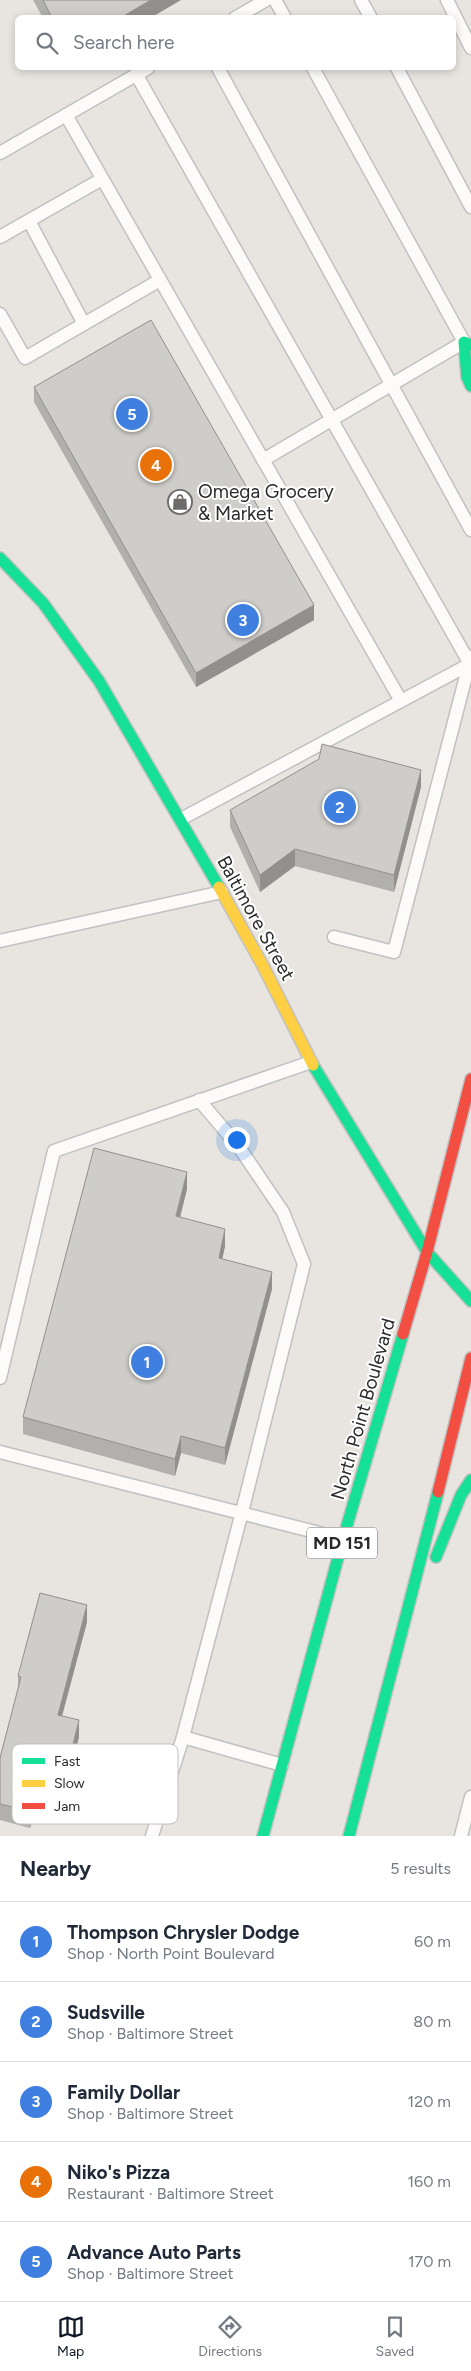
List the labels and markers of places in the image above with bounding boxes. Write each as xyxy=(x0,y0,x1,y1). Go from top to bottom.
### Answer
pin: 5 xyxy=(116,395,148,433)
pin: 4 xyxy=(140,446,172,484)
place label: Omega Grocery & Market xyxy=(198,480,334,525)
shop icon: Omega Grocery & Market xyxy=(167,489,193,515)
pin: 3 xyxy=(227,601,259,639)
pin: 2 xyxy=(324,788,356,826)
pin: 1 xyxy=(131,1343,163,1381)

